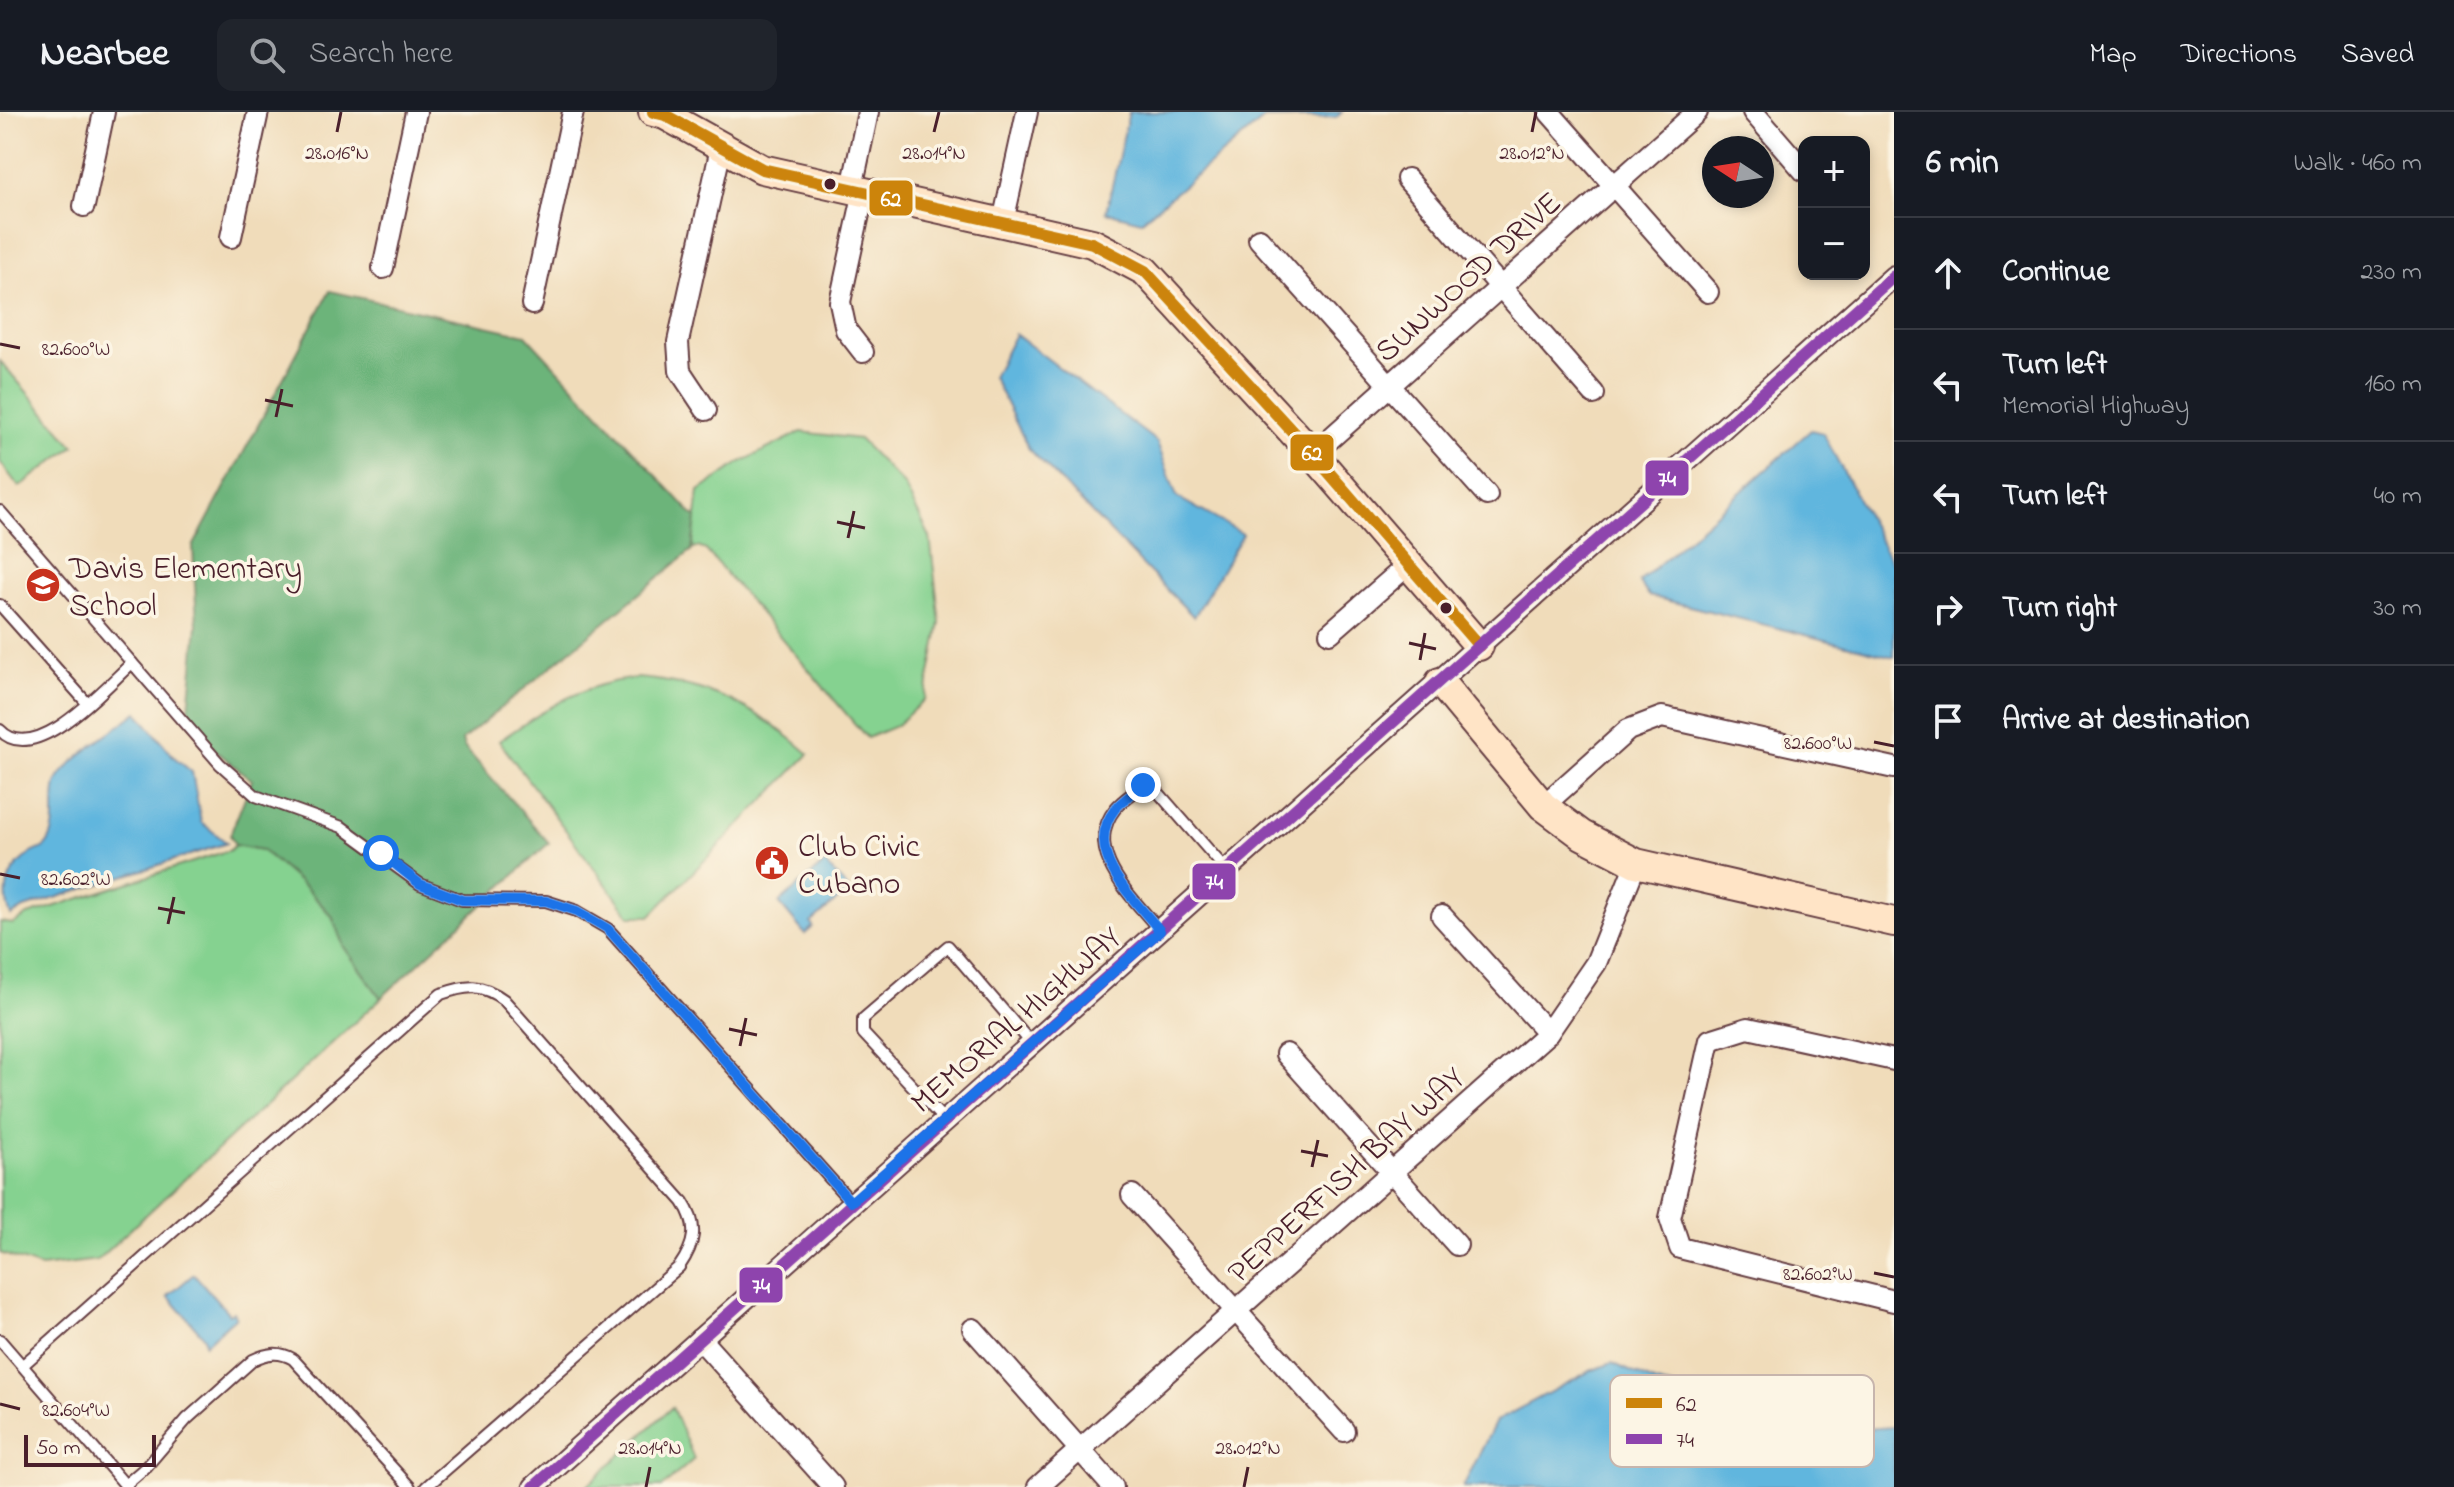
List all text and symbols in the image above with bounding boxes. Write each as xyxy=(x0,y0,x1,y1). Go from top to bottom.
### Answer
search box xyxy=(217,19,777,91)
text: Nearbee xyxy=(40,27,169,83)
icon: search xyxy=(245,33,289,77)
text: Search here xyxy=(309,33,453,77)
text: Map xyxy=(2089,35,2137,76)
text: Directions xyxy=(2181,35,2297,76)
text: Saved xyxy=(2341,35,2414,76)
north arrow xyxy=(1702,136,1774,208)
map controls xyxy=(1798,136,1870,280)
button: + xyxy=(1798,136,1870,208)
text: 6 min xyxy=(1926,139,1999,189)
text: 28.016°N xyxy=(305,140,369,169)
text: 28.014°N xyxy=(902,140,966,169)
text: 28.012°N xyxy=(1499,140,1565,169)
text: Walk · 460 m xyxy=(2293,145,2422,183)
unlabelled marker xyxy=(822,176,838,192)
line badge: 62 xyxy=(868,179,914,217)
street label: SUNWOOD DRIVE xyxy=(1365,182,1573,376)
text: 62 xyxy=(881,185,901,217)
button: − xyxy=(1798,208,1870,280)
icon: ahead xyxy=(1926,251,1970,295)
text: Continue xyxy=(2002,251,2110,295)
text: 230 m xyxy=(2360,254,2422,292)
text: 82.600°W xyxy=(42,336,110,365)
text: Turn left xyxy=(2002,344,2107,388)
icon: left xyxy=(1926,363,1970,407)
text: 160 m xyxy=(2364,366,2422,404)
text: Memorial Highway xyxy=(2002,388,2189,426)
line badge: 62 xyxy=(1289,433,1335,472)
text: 62 xyxy=(1302,439,1322,471)
line badge: 74 xyxy=(1644,459,1690,497)
text: 74 xyxy=(1658,465,1677,497)
icon: left xyxy=(1926,475,1970,519)
text: Turn left xyxy=(2002,475,2107,519)
text: 40 m xyxy=(2373,478,2422,516)
place label: Davis Elementary School xyxy=(68,547,302,631)
school or university icon: Davis Elementary School xyxy=(24,566,62,604)
icon: right xyxy=(1926,587,1970,631)
text: Turn right xyxy=(2002,587,2117,631)
text: 30 m xyxy=(2373,590,2422,628)
unlabelled marker xyxy=(1438,600,1454,616)
icon: arrive xyxy=(1926,699,1970,743)
text: Arrive at destination xyxy=(2002,699,2250,743)
text: 82.600°W xyxy=(1784,730,1852,759)
route end xyxy=(1125,767,1161,803)
place label: Club Civic Cubano xyxy=(798,825,920,909)
route start xyxy=(363,835,399,871)
public building icon: Club Civic Cubano xyxy=(753,844,791,882)
line badge: 74 xyxy=(1191,862,1237,901)
text: 82.602°W xyxy=(41,866,111,895)
text: 74 xyxy=(1205,868,1224,900)
street label: MEMORIAL HIGHWAY xyxy=(901,916,1133,1127)
street label: PEPPERFISH BAY WAY xyxy=(1218,1057,1477,1296)
text: 82.602°W xyxy=(1783,1261,1853,1290)
line badge: 74 xyxy=(738,1266,784,1304)
text: 74 xyxy=(752,1272,771,1304)
legend xyxy=(1610,1375,1874,1467)
text: 62 xyxy=(1676,1390,1697,1422)
text: 82.604°W xyxy=(42,1397,110,1426)
text: 74 xyxy=(1676,1426,1694,1458)
scale bar xyxy=(24,1431,156,1467)
text: 50 m xyxy=(36,1433,81,1465)
text: 28.014°N xyxy=(618,1435,682,1464)
text: 28.012°N xyxy=(1215,1435,1281,1464)

